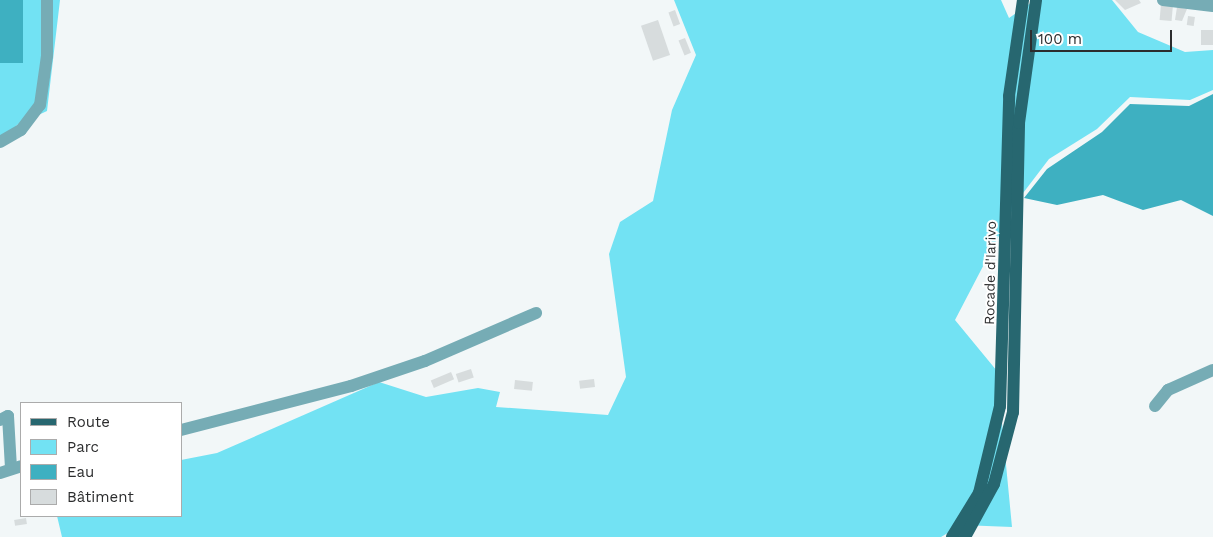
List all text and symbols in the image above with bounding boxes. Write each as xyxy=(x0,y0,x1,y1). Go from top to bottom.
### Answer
scale bar xyxy=(1033,20,1176,52)
text: 100 m xyxy=(1038,30,1082,48)
street label: Rocade d'Iarivo xyxy=(981,221,999,325)
legend xyxy=(20,402,182,517)
text: Route xyxy=(67,413,110,431)
text: Parc xyxy=(67,438,99,456)
text: Eau xyxy=(67,463,94,481)
text: Bâtiment xyxy=(67,488,134,506)

